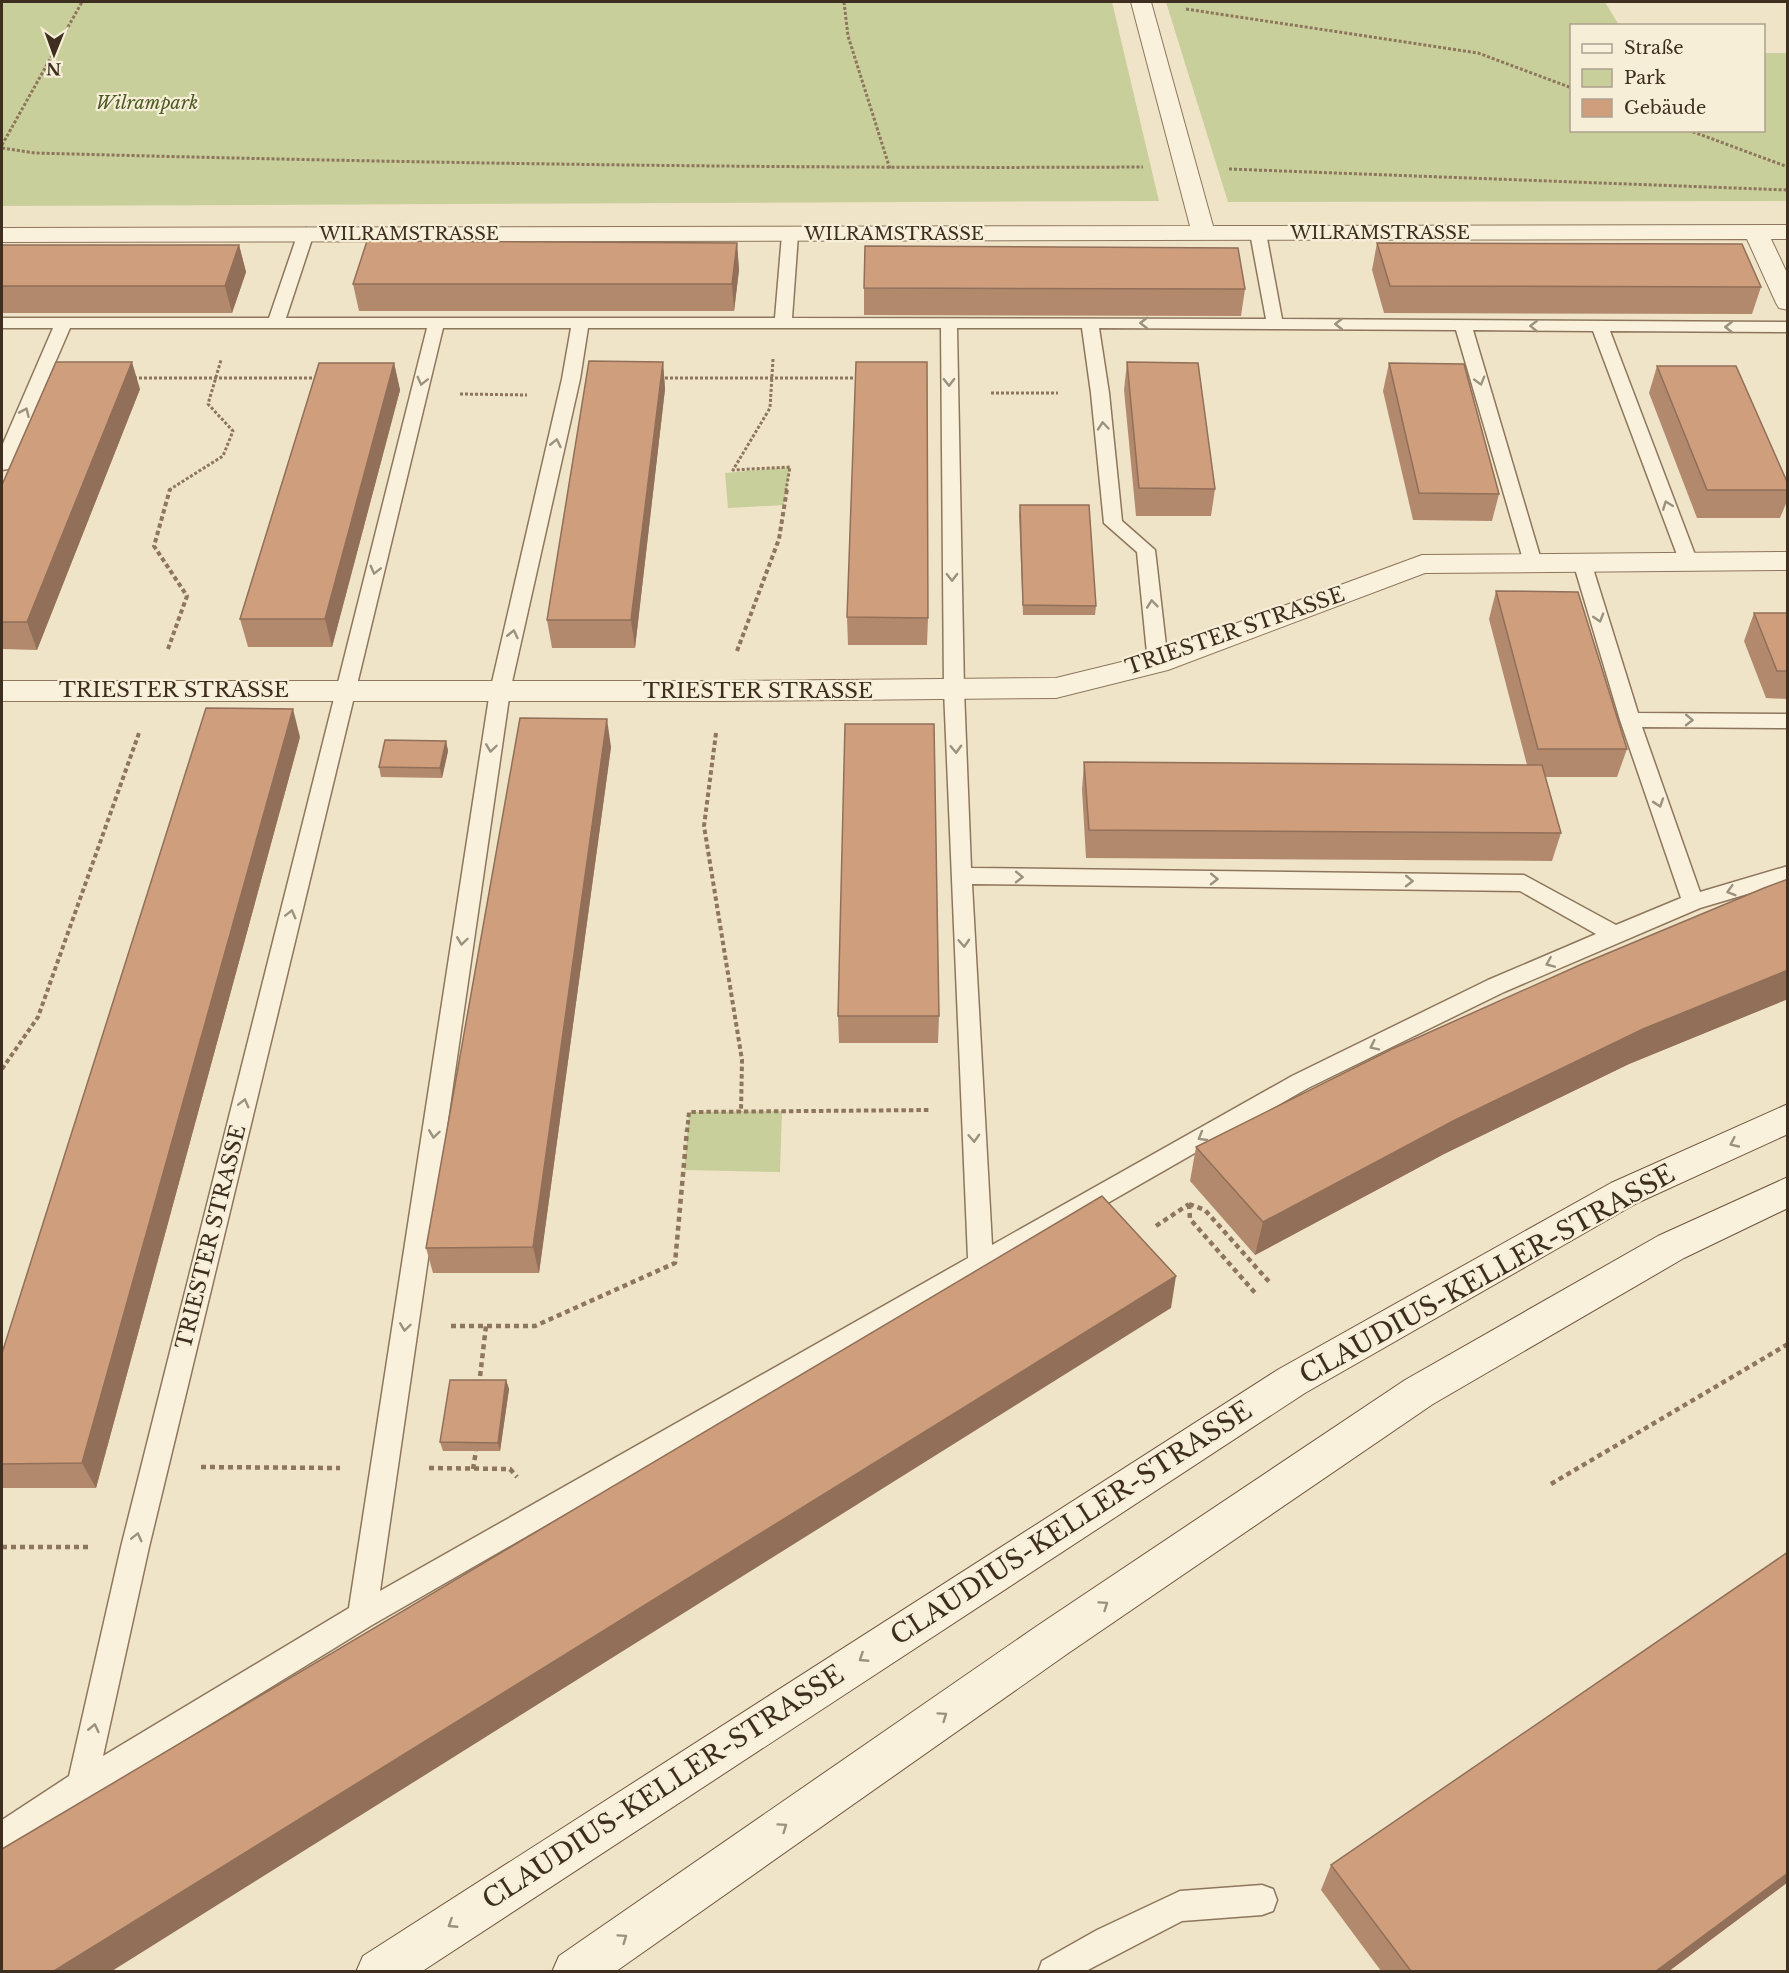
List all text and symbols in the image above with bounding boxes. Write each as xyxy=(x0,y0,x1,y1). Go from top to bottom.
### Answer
north arrow xyxy=(24,24,84,84)
legend xyxy=(1570,24,1765,132)
text: Straße xyxy=(1624,37,1684,59)
text: N xyxy=(46,59,61,79)
text: Park xyxy=(1624,67,1666,89)
park label: Wilrampark xyxy=(96,92,198,114)
text: Gebäude xyxy=(1624,97,1706,119)
street label: WILRAMSTRASSE xyxy=(1289,222,1470,244)
street label: WILRAMSTRASSE xyxy=(318,223,499,245)
street label: WILRAMSTRASSE xyxy=(803,223,984,245)
one-way arrow xyxy=(1140,317,1149,329)
one-way arrow xyxy=(1335,318,1344,330)
one-way arrow xyxy=(1530,319,1539,332)
one-way arrow xyxy=(1725,321,1734,333)
one-way arrow xyxy=(1473,375,1485,386)
one-way arrow xyxy=(417,376,430,386)
one-way arrow xyxy=(943,378,956,387)
one-way arrow xyxy=(18,407,30,418)
one-way arrow xyxy=(1097,421,1110,430)
one-way arrow xyxy=(549,439,562,449)
one-way arrow xyxy=(1662,500,1675,511)
one-way arrow xyxy=(370,565,383,575)
one-way arrow xyxy=(946,573,958,582)
street label: TRIESTER STRASSE xyxy=(1122,581,1348,681)
one-way arrow xyxy=(1146,600,1158,609)
one-way arrow xyxy=(1592,612,1604,623)
one-way arrow xyxy=(505,629,518,639)
street label: TRIESTER STRASSE xyxy=(59,677,289,703)
street label: TRIESTER STRASSE xyxy=(643,678,873,704)
one-way arrow xyxy=(1684,714,1693,726)
one-way arrow xyxy=(485,743,498,753)
one-way arrow xyxy=(950,744,962,753)
one-way arrow xyxy=(1652,797,1664,808)
one-way arrow xyxy=(1015,870,1024,883)
one-way arrow xyxy=(1210,873,1219,885)
one-way arrow xyxy=(1405,875,1414,888)
one-way arrow xyxy=(1726,884,1737,896)
one-way arrow xyxy=(283,909,296,919)
one-way arrow xyxy=(457,937,469,946)
one-way arrow xyxy=(958,939,971,948)
one-way arrow xyxy=(1546,956,1557,968)
one-way arrow xyxy=(1369,1038,1380,1050)
one-way arrow xyxy=(237,1099,250,1109)
street label: TRIESTER STRASSE xyxy=(171,1122,251,1352)
one-way arrow xyxy=(428,1130,440,1139)
one-way arrow xyxy=(1198,1130,1208,1142)
one-way arrow xyxy=(968,1134,981,1143)
one-way arrow xyxy=(1730,1135,1741,1147)
street label: CLAUDIUS-KELLER-STRASSE xyxy=(1294,1157,1680,1391)
one-way arrow xyxy=(399,1322,412,1332)
street label: CLAUDIUS-KELLER-STRASSE xyxy=(884,1394,1258,1652)
one-way arrow xyxy=(130,1533,143,1543)
one-way arrow xyxy=(1097,1601,1108,1612)
one-way arrow xyxy=(858,1651,869,1662)
street label: CLAUDIUS-KELLER-STRASSE xyxy=(476,1658,850,1916)
one-way arrow xyxy=(937,1712,948,1723)
one-way arrow xyxy=(87,1723,100,1733)
one-way arrow xyxy=(777,1823,788,1834)
one-way arrow xyxy=(448,1917,459,1928)
one-way arrow xyxy=(616,1934,627,1945)

